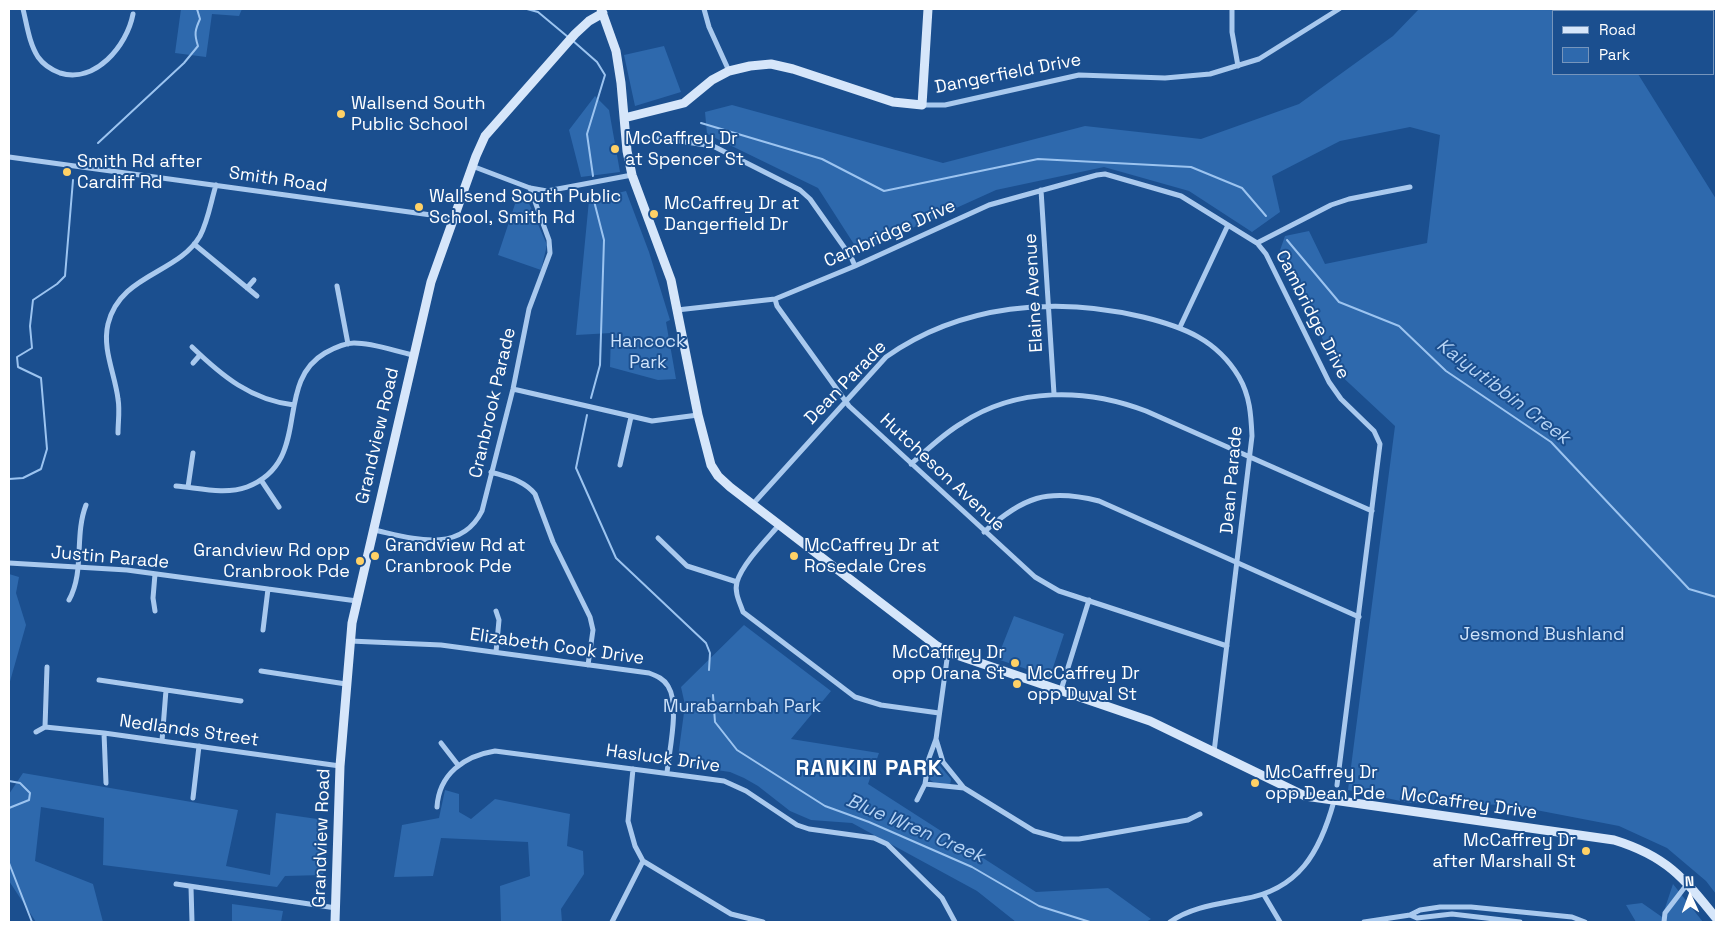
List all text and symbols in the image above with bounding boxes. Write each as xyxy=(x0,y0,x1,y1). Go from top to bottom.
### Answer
legend xyxy=(1552,10,1715,75)
text: Road xyxy=(1599,20,1636,39)
text: Park xyxy=(1599,45,1630,64)
street label: Dangerfield Drive xyxy=(933,49,1083,99)
place label: Wallsend South Public School xyxy=(351,93,486,136)
marker: Wallsend South Public School xyxy=(335,108,347,120)
place label: McCaffrey Dr at Spencer St xyxy=(625,128,744,170)
marker: McCaffrey Dr at Spencer St xyxy=(609,143,621,155)
place label: Smith Rd after Cardiff Rd xyxy=(77,151,202,193)
street label: Smith Road xyxy=(227,162,329,198)
marker: Smith Rd after Cardiff Rd xyxy=(61,166,73,178)
place label: Wallsend South Public School, Smith Rd xyxy=(429,186,621,228)
place label: McCaffrey Dr at Dangerfield Dr xyxy=(664,193,800,235)
street label: Cambridge Drive xyxy=(821,195,959,273)
marker: Wallsend South Public School, Smith Rd xyxy=(413,201,425,213)
marker: McCaffrey Dr at Dangerfield Dr xyxy=(648,208,660,220)
street label: Elaine Avenue xyxy=(1020,233,1048,353)
street label: Cambridge Drive xyxy=(1270,247,1354,383)
street label: Cranbrook Parade xyxy=(465,326,521,480)
park label: Hancock Park xyxy=(610,331,686,374)
water label: Kaiyutibbin Creek xyxy=(1432,334,1574,450)
street label: Dean Parade xyxy=(801,337,891,429)
street label: Grandview Road xyxy=(352,366,404,506)
street label: Hutcheson Avenue xyxy=(875,409,1009,537)
street label: Dean Parade xyxy=(1217,425,1247,535)
place label: Grandview Rd at Cranbrook Pde xyxy=(385,535,526,578)
place label: McCaffrey Dr at Rosedale Cres xyxy=(804,535,940,578)
place label: Grandview Rd opp Cranbrook Pde xyxy=(193,540,350,582)
street label: Justin Parade xyxy=(50,542,170,574)
marker: Grandview Rd at Cranbrook Pde xyxy=(369,550,381,562)
marker: McCaffrey Dr at Rosedale Cres xyxy=(788,550,800,562)
marker: Grandview Rd opp Cranbrook Pde xyxy=(354,555,366,567)
street label: Elizabeth Cook Drive xyxy=(469,624,645,670)
park label: Jesmond Bushland xyxy=(1459,624,1625,646)
place label: McCaffrey Dr opp Orana St xyxy=(892,642,1005,684)
marker: McCaffrey Dr opp Orana St xyxy=(1009,657,1021,669)
place label: McCaffrey Dr opp Duval St xyxy=(1027,663,1140,706)
marker: McCaffrey Dr opp Duval St xyxy=(1011,678,1023,690)
park label: Murabarnbah Park xyxy=(663,696,821,718)
street label: Nedlands Street xyxy=(118,711,260,751)
street label: Hasluck Drive xyxy=(604,740,722,778)
district label: RANKIN PARK xyxy=(794,756,944,782)
place label: McCaffrey Dr opp Dean Pde xyxy=(1265,762,1385,804)
street label: Grandview Road xyxy=(309,768,335,908)
marker: McCaffrey Dr opp Dean Pde xyxy=(1249,777,1261,789)
street label: McCaffrey Drive xyxy=(1400,784,1538,824)
water label: Blue Wren Creek xyxy=(842,790,988,868)
place label: McCaffrey Dr after Marshall St xyxy=(1432,830,1576,872)
marker: McCaffrey Dr after Marshall St xyxy=(1580,845,1592,857)
north arrow xyxy=(1665,871,1715,921)
text: N xyxy=(1684,872,1694,890)

